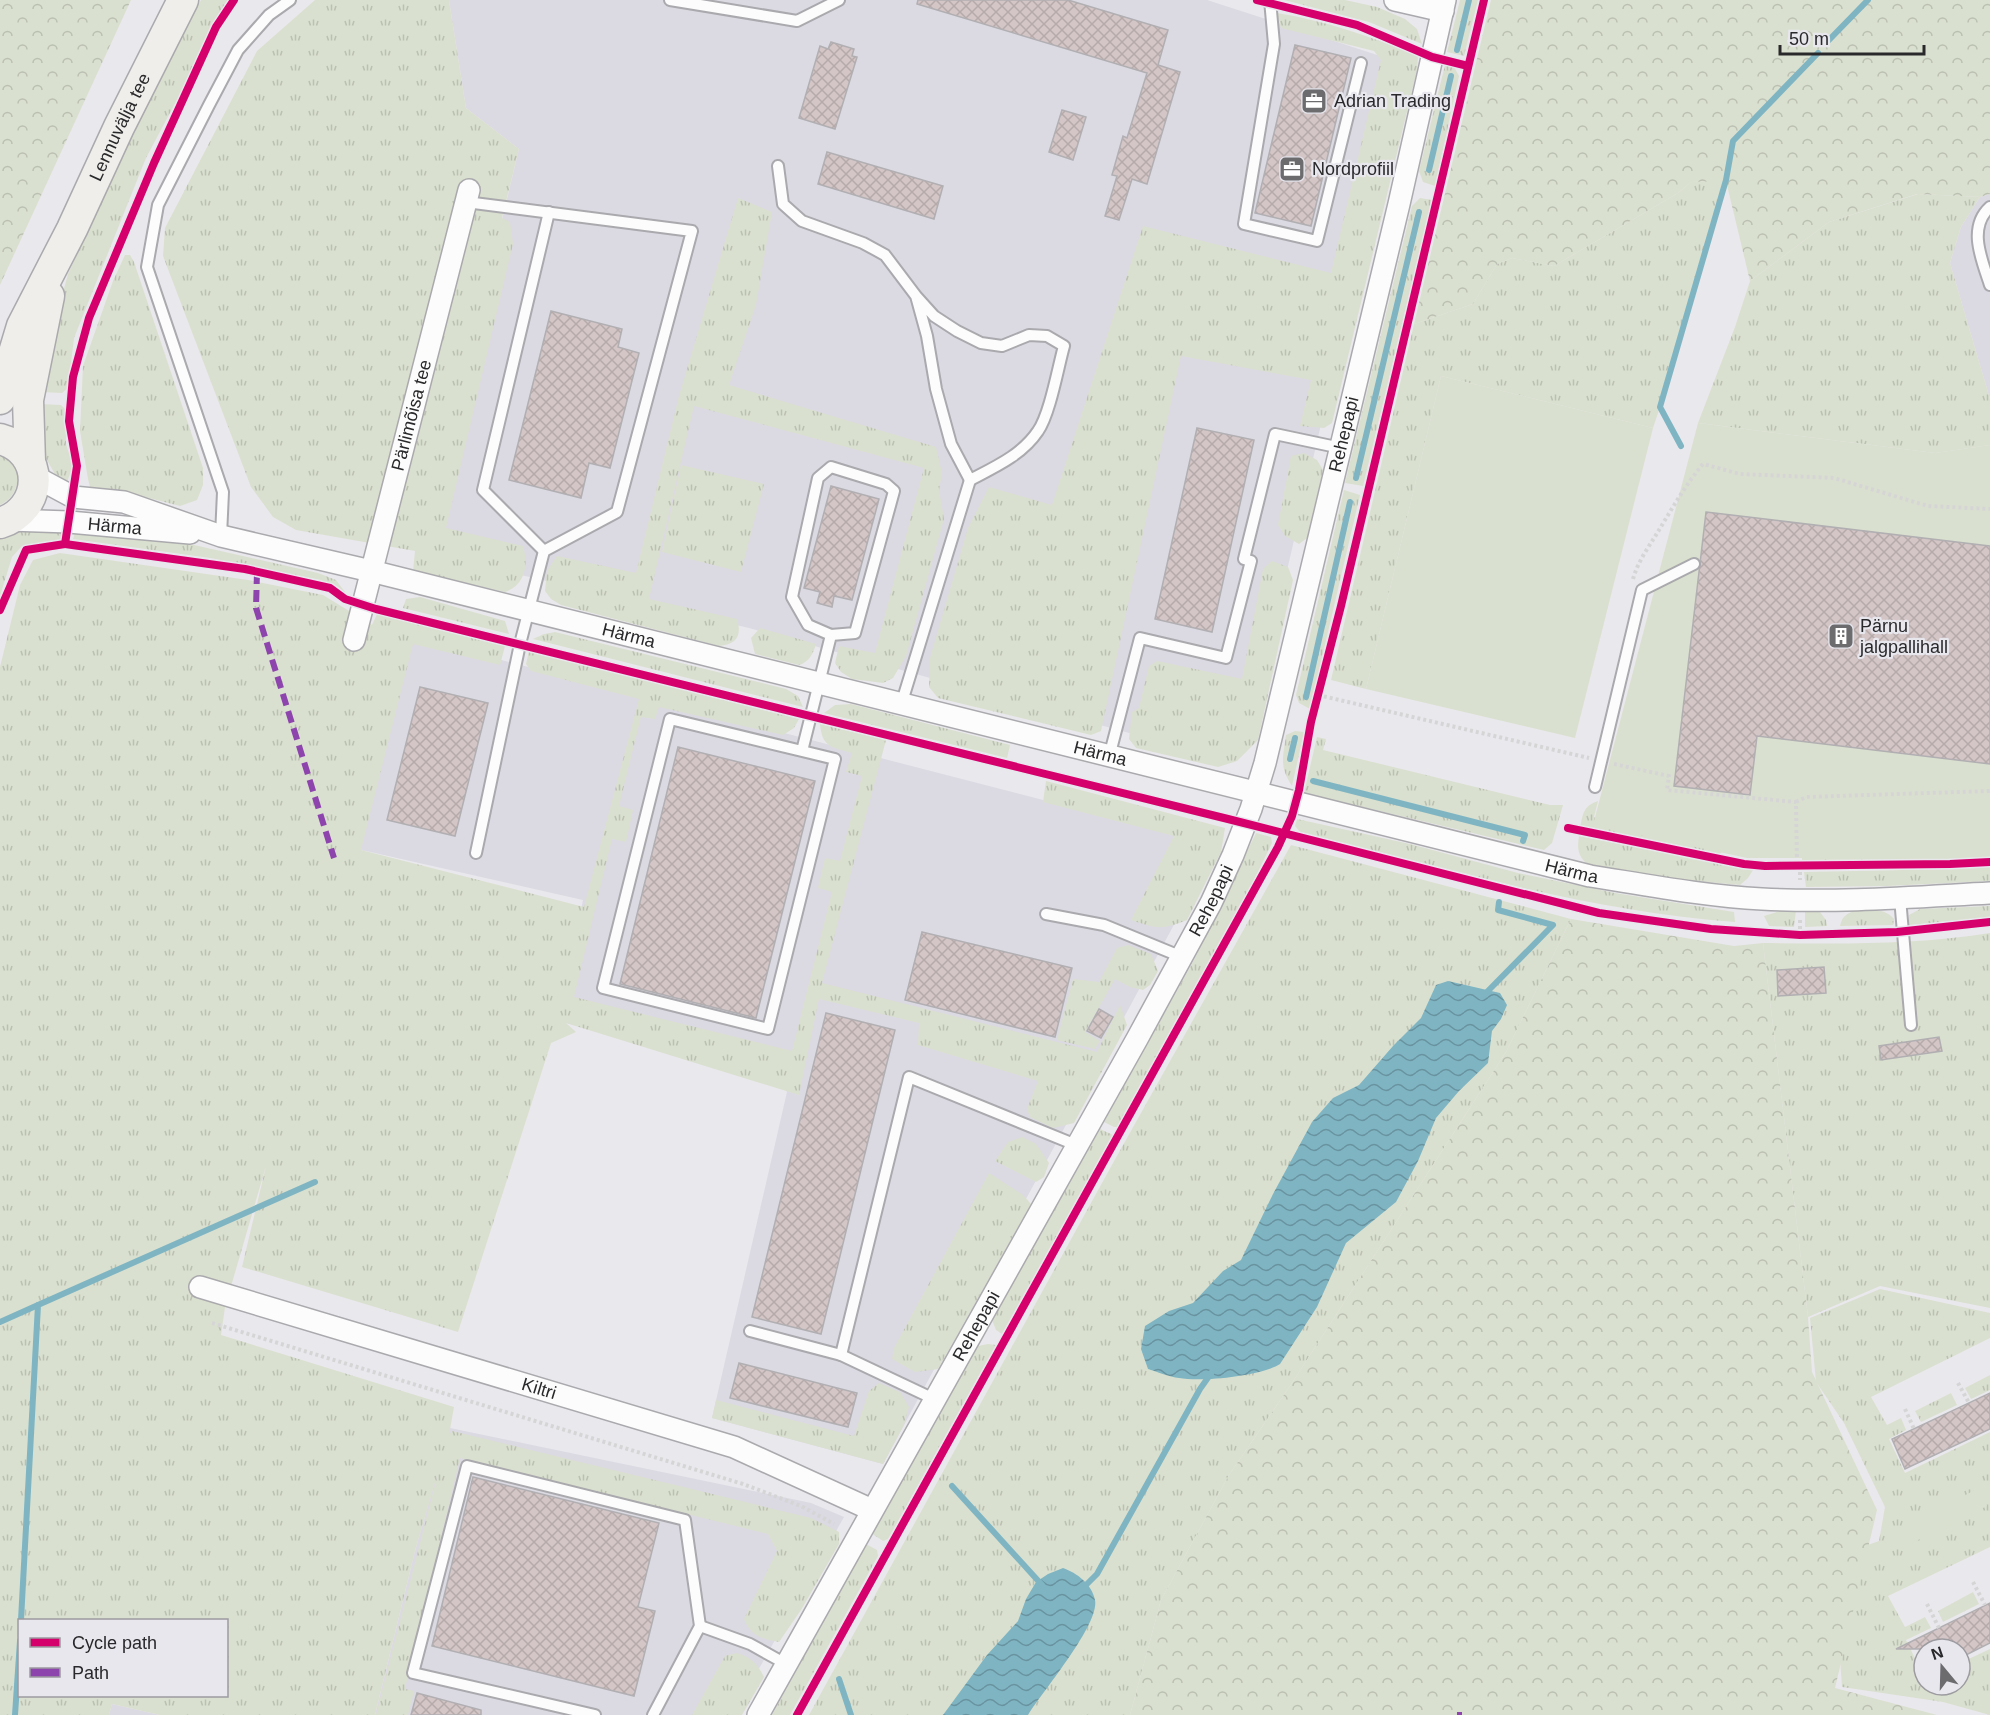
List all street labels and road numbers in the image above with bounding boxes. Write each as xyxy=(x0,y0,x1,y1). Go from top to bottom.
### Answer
street label: Lennuvälja tee xyxy=(86,70,154,184)
street label: Pärlimõisa tee xyxy=(388,357,435,473)
street label: Rehepapi xyxy=(1325,395,1362,474)
street label: Härma xyxy=(87,514,144,539)
street label: Härma xyxy=(600,619,658,652)
street label: Härma xyxy=(1072,737,1130,770)
street label: Härma xyxy=(1543,855,1601,887)
street label: Rehepapi xyxy=(1185,862,1237,940)
street label: Rehepapi xyxy=(949,1287,1004,1364)
street label: Kiltri xyxy=(519,1374,559,1403)

